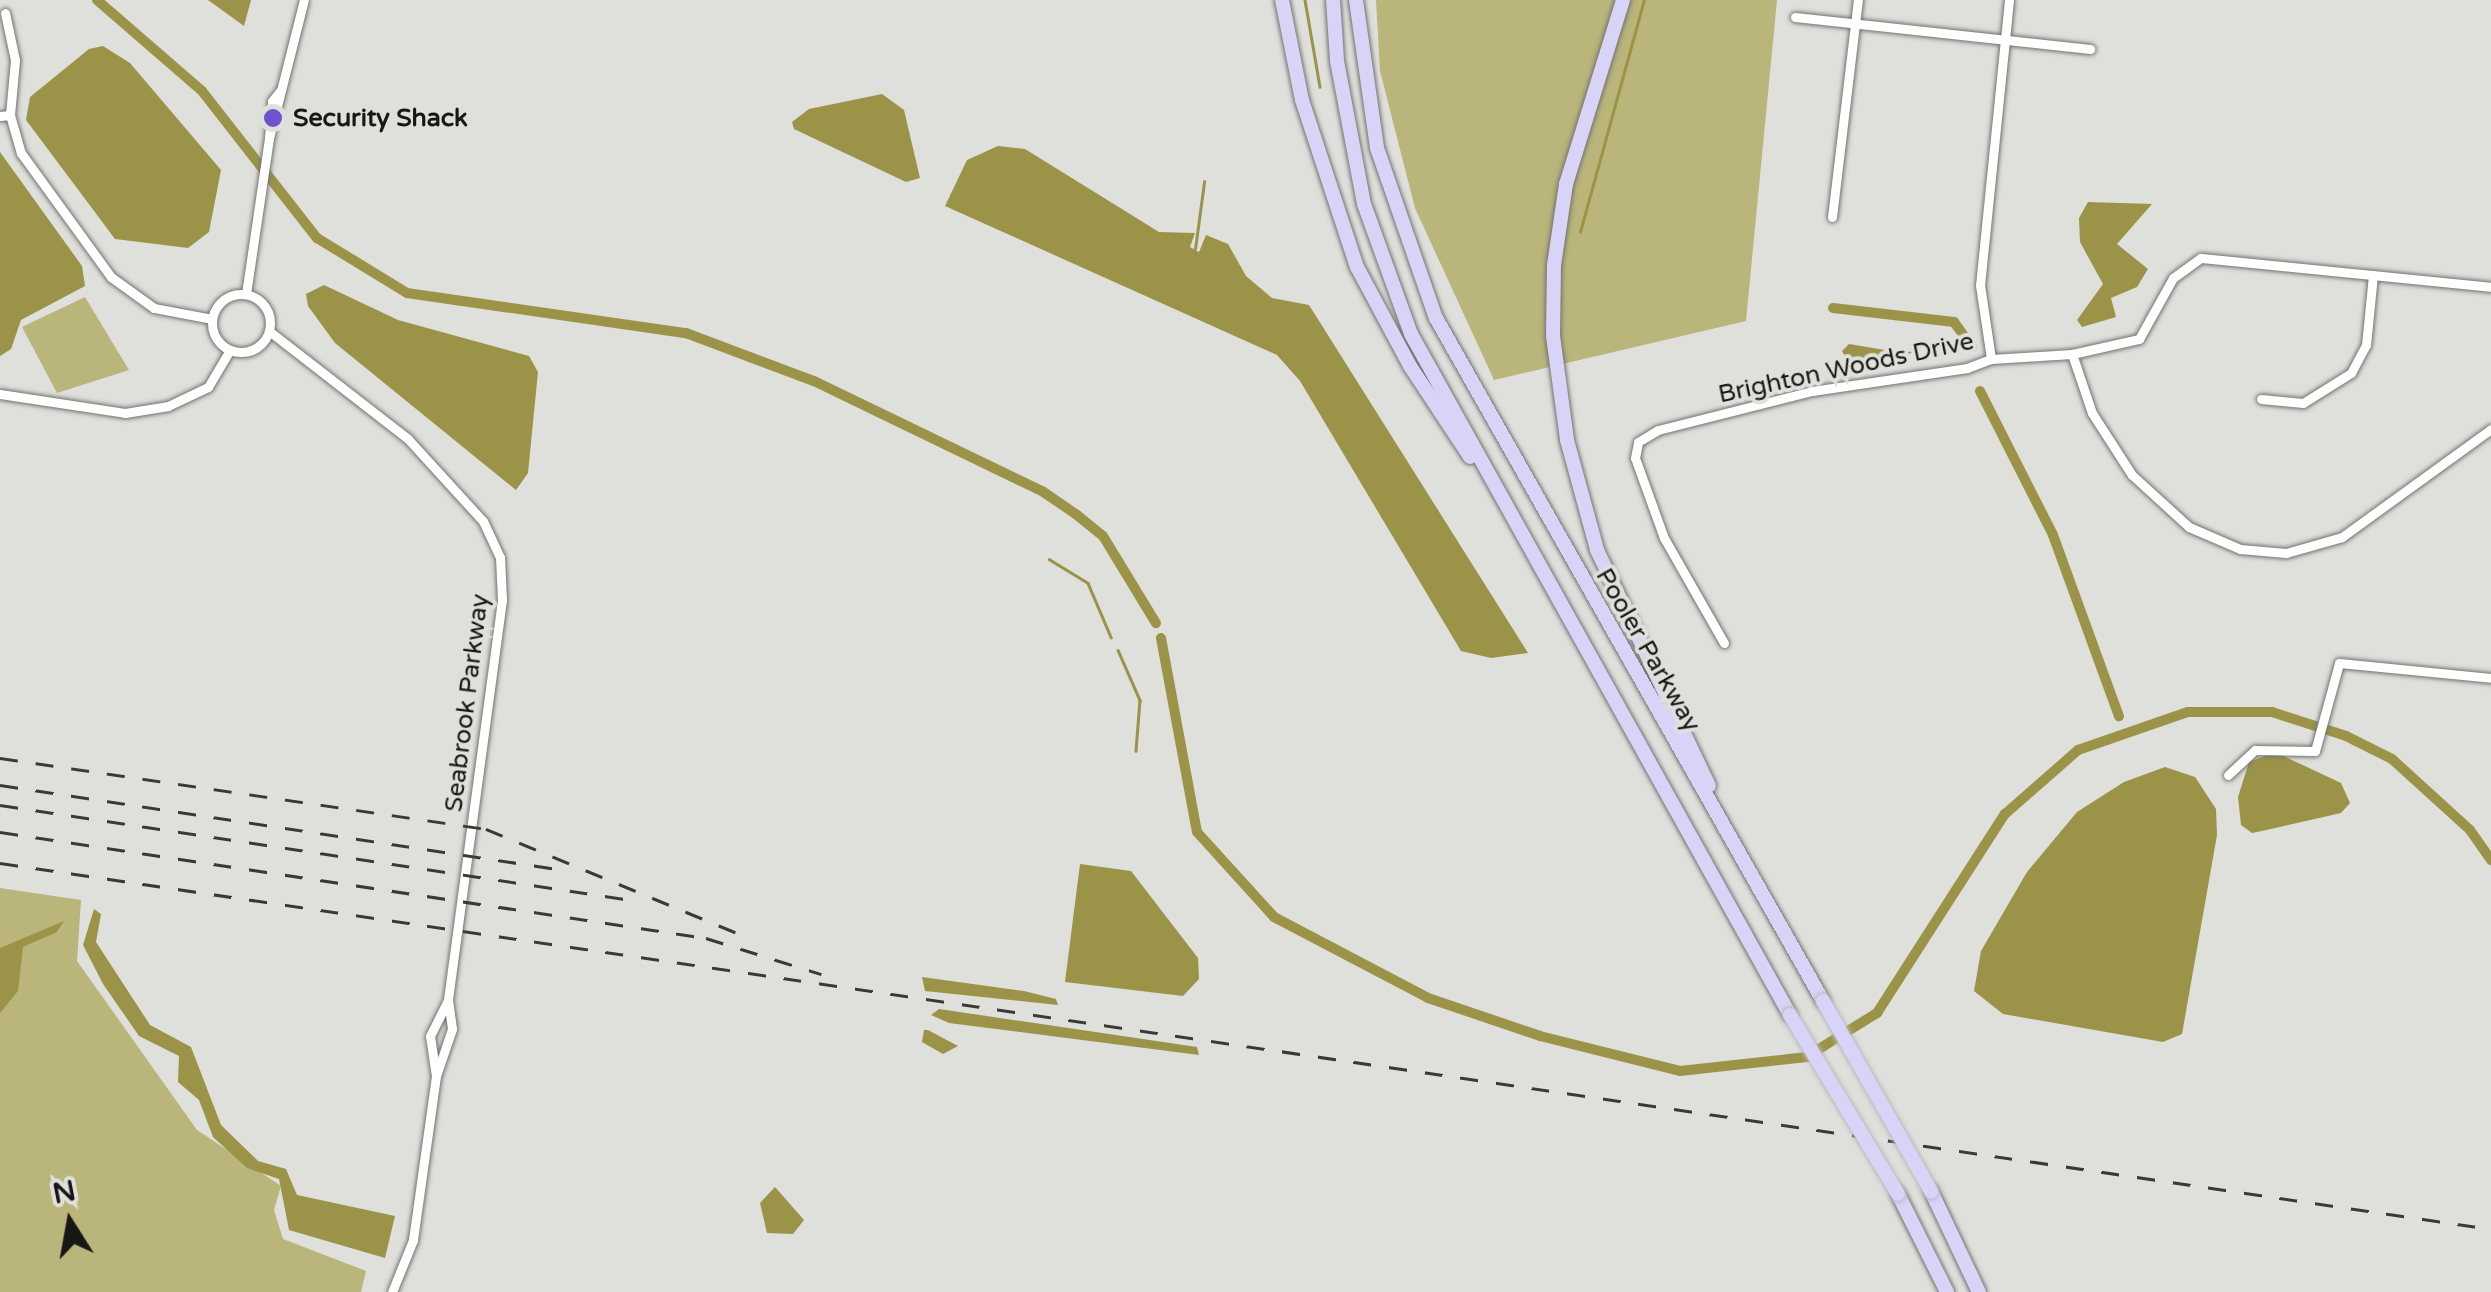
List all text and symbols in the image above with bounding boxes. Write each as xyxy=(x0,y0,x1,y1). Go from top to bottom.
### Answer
place label: Security Shack xyxy=(293,103,468,133)
marker: Security Shack xyxy=(262,107,284,129)
street label: Brighton Woods Drive xyxy=(1716,326,1976,410)
street label: Pooler Parkway xyxy=(1589,563,1707,737)
street label: Seabrook Parkway xyxy=(439,592,495,814)
north arrow xyxy=(20,1172,120,1272)
text: N xyxy=(50,1174,79,1211)

